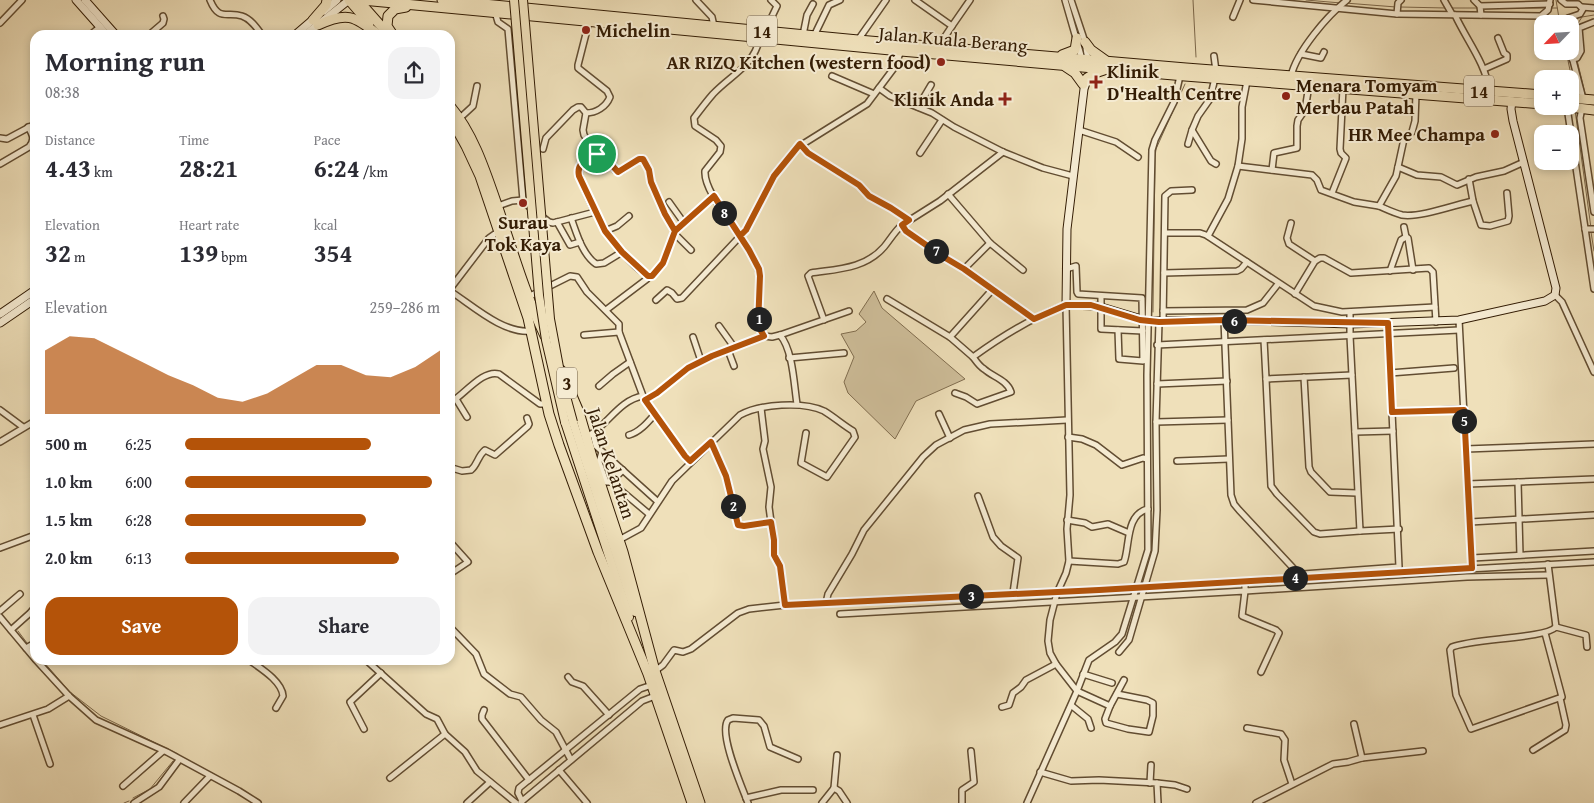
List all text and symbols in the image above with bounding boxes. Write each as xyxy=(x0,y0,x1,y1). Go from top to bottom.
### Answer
north arrow xyxy=(1534,15,1579,60)
map controls xyxy=(1534,15,1579,170)
place label: Michelin xyxy=(596,16,671,44)
road number: 14 xyxy=(747,16,777,46)
street label: Jalan Kuala Berang xyxy=(875,18,1029,60)
marker: Michelin xyxy=(580,24,592,36)
text: Morning run xyxy=(45,40,205,81)
button: share xyxy=(388,47,440,99)
place label: AR RIZQ Kitchen (western food) xyxy=(667,48,931,76)
marker: AR RIZQ Kitchen (western food) xyxy=(935,56,947,68)
place label: Klinik D'Health Centre xyxy=(1107,57,1242,107)
button: + xyxy=(1534,70,1579,115)
place label: Menara Tomyam Merbau Patah xyxy=(1296,71,1438,121)
marker: Klinik D'Health Centre xyxy=(1089,75,1103,89)
road number: 14 xyxy=(1464,76,1494,106)
text: 08:38 xyxy=(45,80,80,104)
place label: Klinik Anda xyxy=(894,85,994,113)
marker: Menara Tomyam Merbau Patah xyxy=(1280,90,1292,102)
marker: Klinik Anda xyxy=(998,92,1012,106)
place label: HR Mee Champa xyxy=(1348,120,1485,148)
button: − xyxy=(1534,125,1579,170)
marker: HR Mee Champa xyxy=(1489,128,1501,140)
text: Distance xyxy=(45,130,95,150)
text: Time xyxy=(179,130,209,150)
text: Pace xyxy=(314,130,341,150)
pin xyxy=(576,133,618,175)
icon: arrive xyxy=(583,140,611,168)
text: 4.43 xyxy=(45,150,91,186)
text: 28:21 xyxy=(179,150,238,186)
text: 6:24 xyxy=(314,150,360,186)
text: km xyxy=(91,162,113,182)
text: /km xyxy=(360,162,388,182)
marker: Surau Tok Kaya xyxy=(517,197,529,209)
pin: 8 xyxy=(712,200,736,226)
text: 8 xyxy=(721,203,728,223)
place label: Surau Tok Kaya xyxy=(485,208,562,258)
text: Elevation xyxy=(45,215,100,235)
text: Heart rate xyxy=(179,215,239,235)
text: kcal xyxy=(314,215,338,235)
text: 32 xyxy=(45,235,71,271)
text: 139 xyxy=(179,235,218,271)
text: 354 xyxy=(314,235,353,271)
pin: 7 xyxy=(924,238,948,264)
text: 7 xyxy=(933,241,940,261)
text: m xyxy=(71,247,85,267)
text: bpm xyxy=(218,247,248,267)
text: Elevation xyxy=(45,295,108,319)
text: 259–286 m xyxy=(370,295,440,319)
pin: 1 xyxy=(746,306,772,332)
pin: 6 xyxy=(1222,308,1246,334)
text: 1 xyxy=(756,309,763,329)
text: 6 xyxy=(1231,311,1238,331)
road number: 3 xyxy=(557,368,577,398)
street label: Jalan Kelantan xyxy=(580,402,643,523)
pin: 5 xyxy=(1452,408,1476,434)
text: 5 xyxy=(1461,411,1468,431)
text: 500 m xyxy=(45,432,87,456)
text: 6:25 xyxy=(125,432,152,456)
text: 1.0 km xyxy=(45,470,92,494)
text: 6:00 xyxy=(125,470,152,494)
pin: 2 xyxy=(720,494,746,518)
text: 2 xyxy=(730,496,737,516)
text: 1.5 km xyxy=(45,508,92,532)
text: 6:28 xyxy=(125,508,152,532)
text: 2.0 km xyxy=(45,546,92,570)
text: 6:13 xyxy=(125,546,152,570)
pin: 4 xyxy=(1282,566,1308,590)
text: 4 xyxy=(1292,568,1299,588)
pin: 3 xyxy=(958,584,984,608)
text: 3 xyxy=(968,586,975,606)
button: Save xyxy=(45,597,238,655)
button: Share xyxy=(248,597,440,655)

